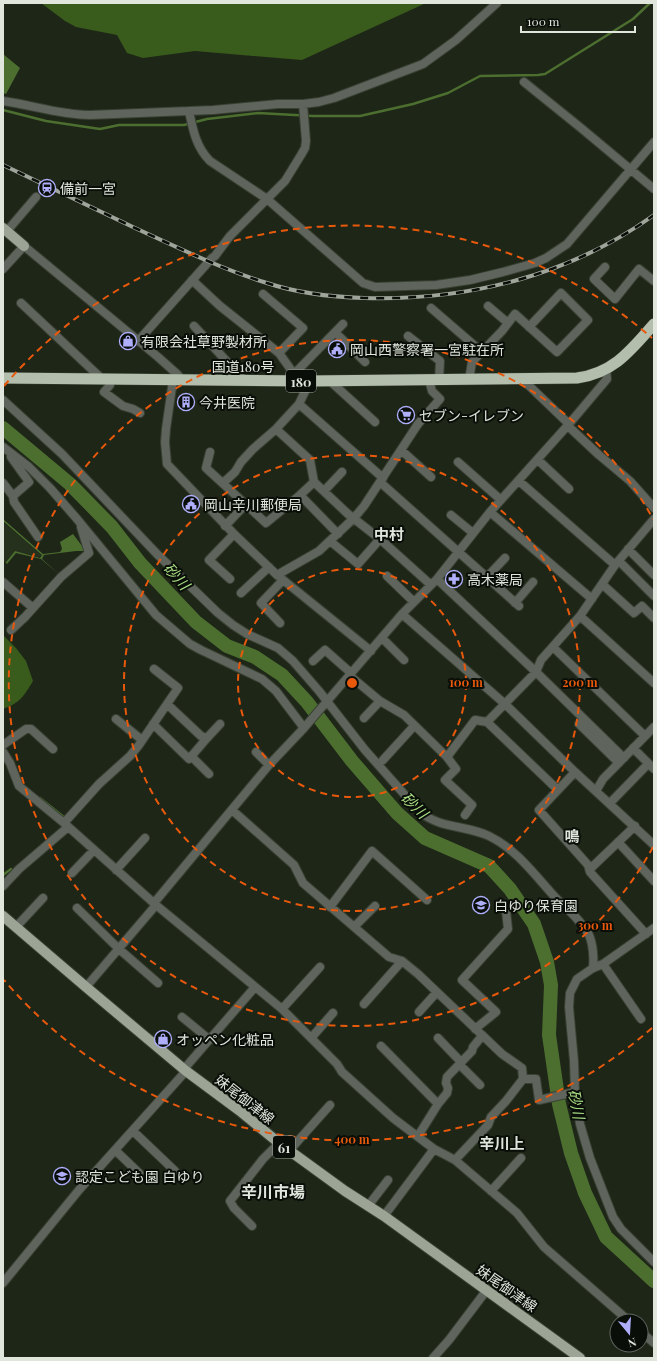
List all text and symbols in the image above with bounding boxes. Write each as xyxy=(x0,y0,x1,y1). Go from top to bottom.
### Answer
scale bar xyxy=(521,8,635,34)
text: 100 m xyxy=(527,13,560,29)
station icon: 備前一宮 xyxy=(37,178,57,198)
place label: 備前一宮 xyxy=(60,179,116,198)
shop icon: 有限会社草野製材所 xyxy=(118,331,138,351)
place label: 有限会社草野製材所 xyxy=(141,332,267,351)
public building icon: 岡山西警察署一宮駐在所 xyxy=(327,339,347,359)
place label: 岡山西警察署一宮駐在所 xyxy=(350,340,504,359)
street label: 国道180号 xyxy=(212,357,274,376)
road number: 180 xyxy=(286,370,316,392)
building icon: 今井医院 xyxy=(176,392,196,412)
place label: 今井医院 xyxy=(199,393,255,412)
supermarket icon: セブン-イレブン xyxy=(396,405,416,425)
place label: セブン-イレブン xyxy=(419,406,524,425)
public building icon: 岡山辛川郵便局 xyxy=(181,494,201,514)
place label: 岡山辛川郵便局 xyxy=(204,495,302,514)
district label: 中村 xyxy=(374,524,404,544)
water label: 砂川 xyxy=(160,558,196,595)
pharmacy icon: 高木薬局 xyxy=(444,569,464,589)
place label: 高木薬局 xyxy=(467,570,523,589)
text: 100 m xyxy=(449,674,483,690)
text: 200 m xyxy=(562,674,598,690)
centre of rings xyxy=(345,676,359,690)
water label: 砂川 xyxy=(397,787,434,824)
district label: 鳴 xyxy=(564,826,580,846)
school or university icon: 白ゆり保育園 xyxy=(471,895,491,915)
place label: 白ゆり保育園 xyxy=(494,896,578,915)
text: 300 m xyxy=(578,917,613,933)
shop icon: オッペン化粧品 xyxy=(153,1029,173,1049)
place label: オッペン化粧品 xyxy=(176,1030,274,1049)
street label: 妹尾御津線 xyxy=(212,1070,278,1128)
water label: 砂川 xyxy=(564,1087,590,1123)
text: 400 m xyxy=(334,1131,370,1147)
district label: 辛川上 xyxy=(479,1133,525,1153)
road number: 61 xyxy=(273,1136,295,1158)
school or university icon: 認定こども園 白ゆり xyxy=(52,1166,72,1186)
place label: 認定こども園 白ゆり xyxy=(75,1167,205,1186)
district label: 辛川市場 xyxy=(241,1181,305,1202)
street label: 妹尾御津線 xyxy=(473,1260,541,1316)
north arrow xyxy=(609,1313,649,1353)
text: N xyxy=(626,1335,638,1351)

